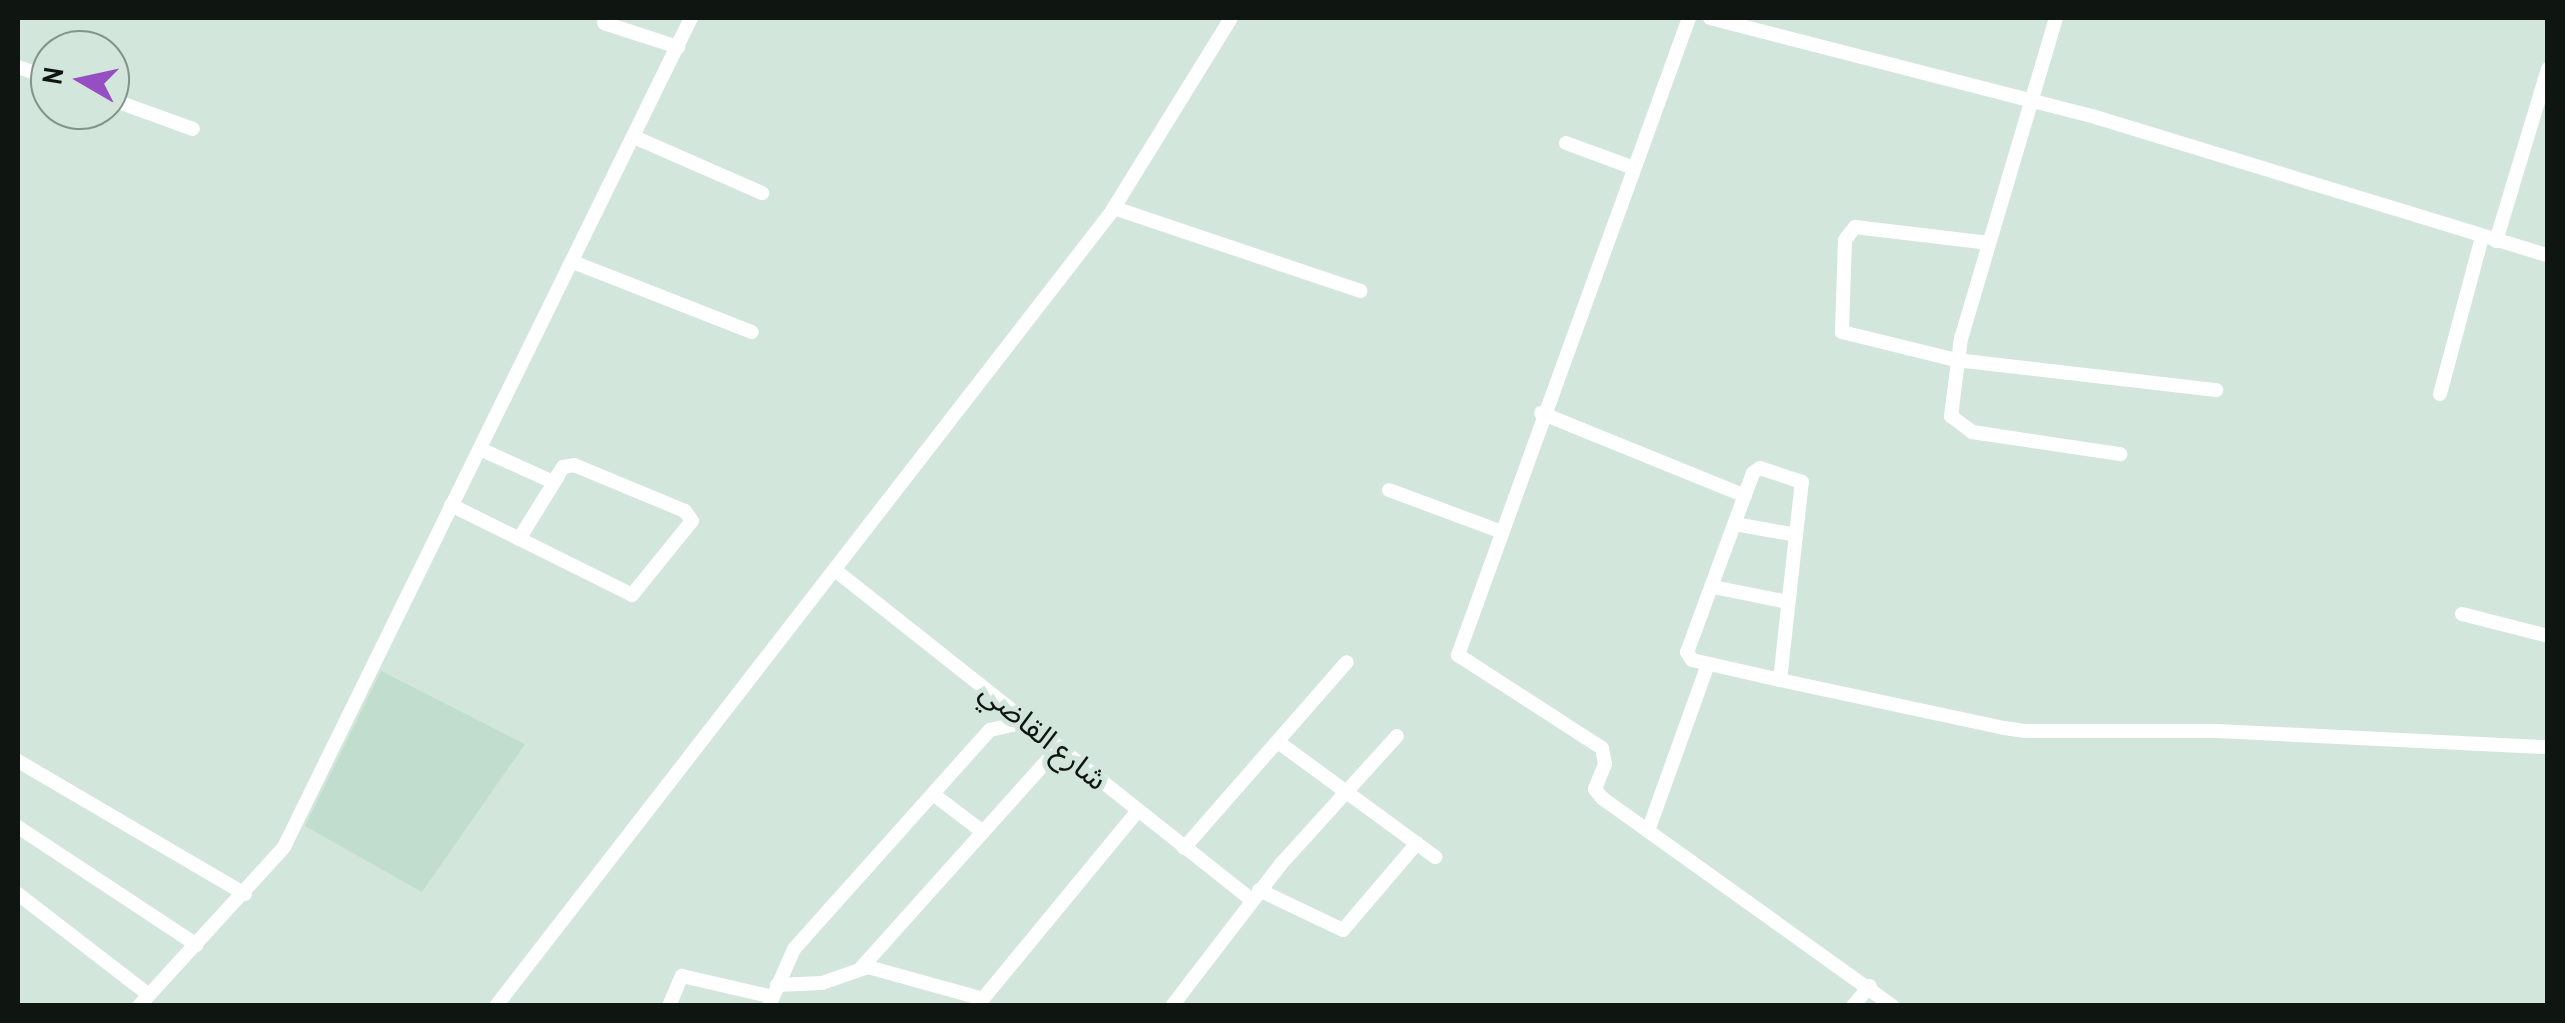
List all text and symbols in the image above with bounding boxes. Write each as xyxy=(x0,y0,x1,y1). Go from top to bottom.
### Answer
north arrow xyxy=(30,30,130,130)
text: N xyxy=(32,64,72,87)
street label: شارع القاضي xyxy=(973,673,1115,797)

